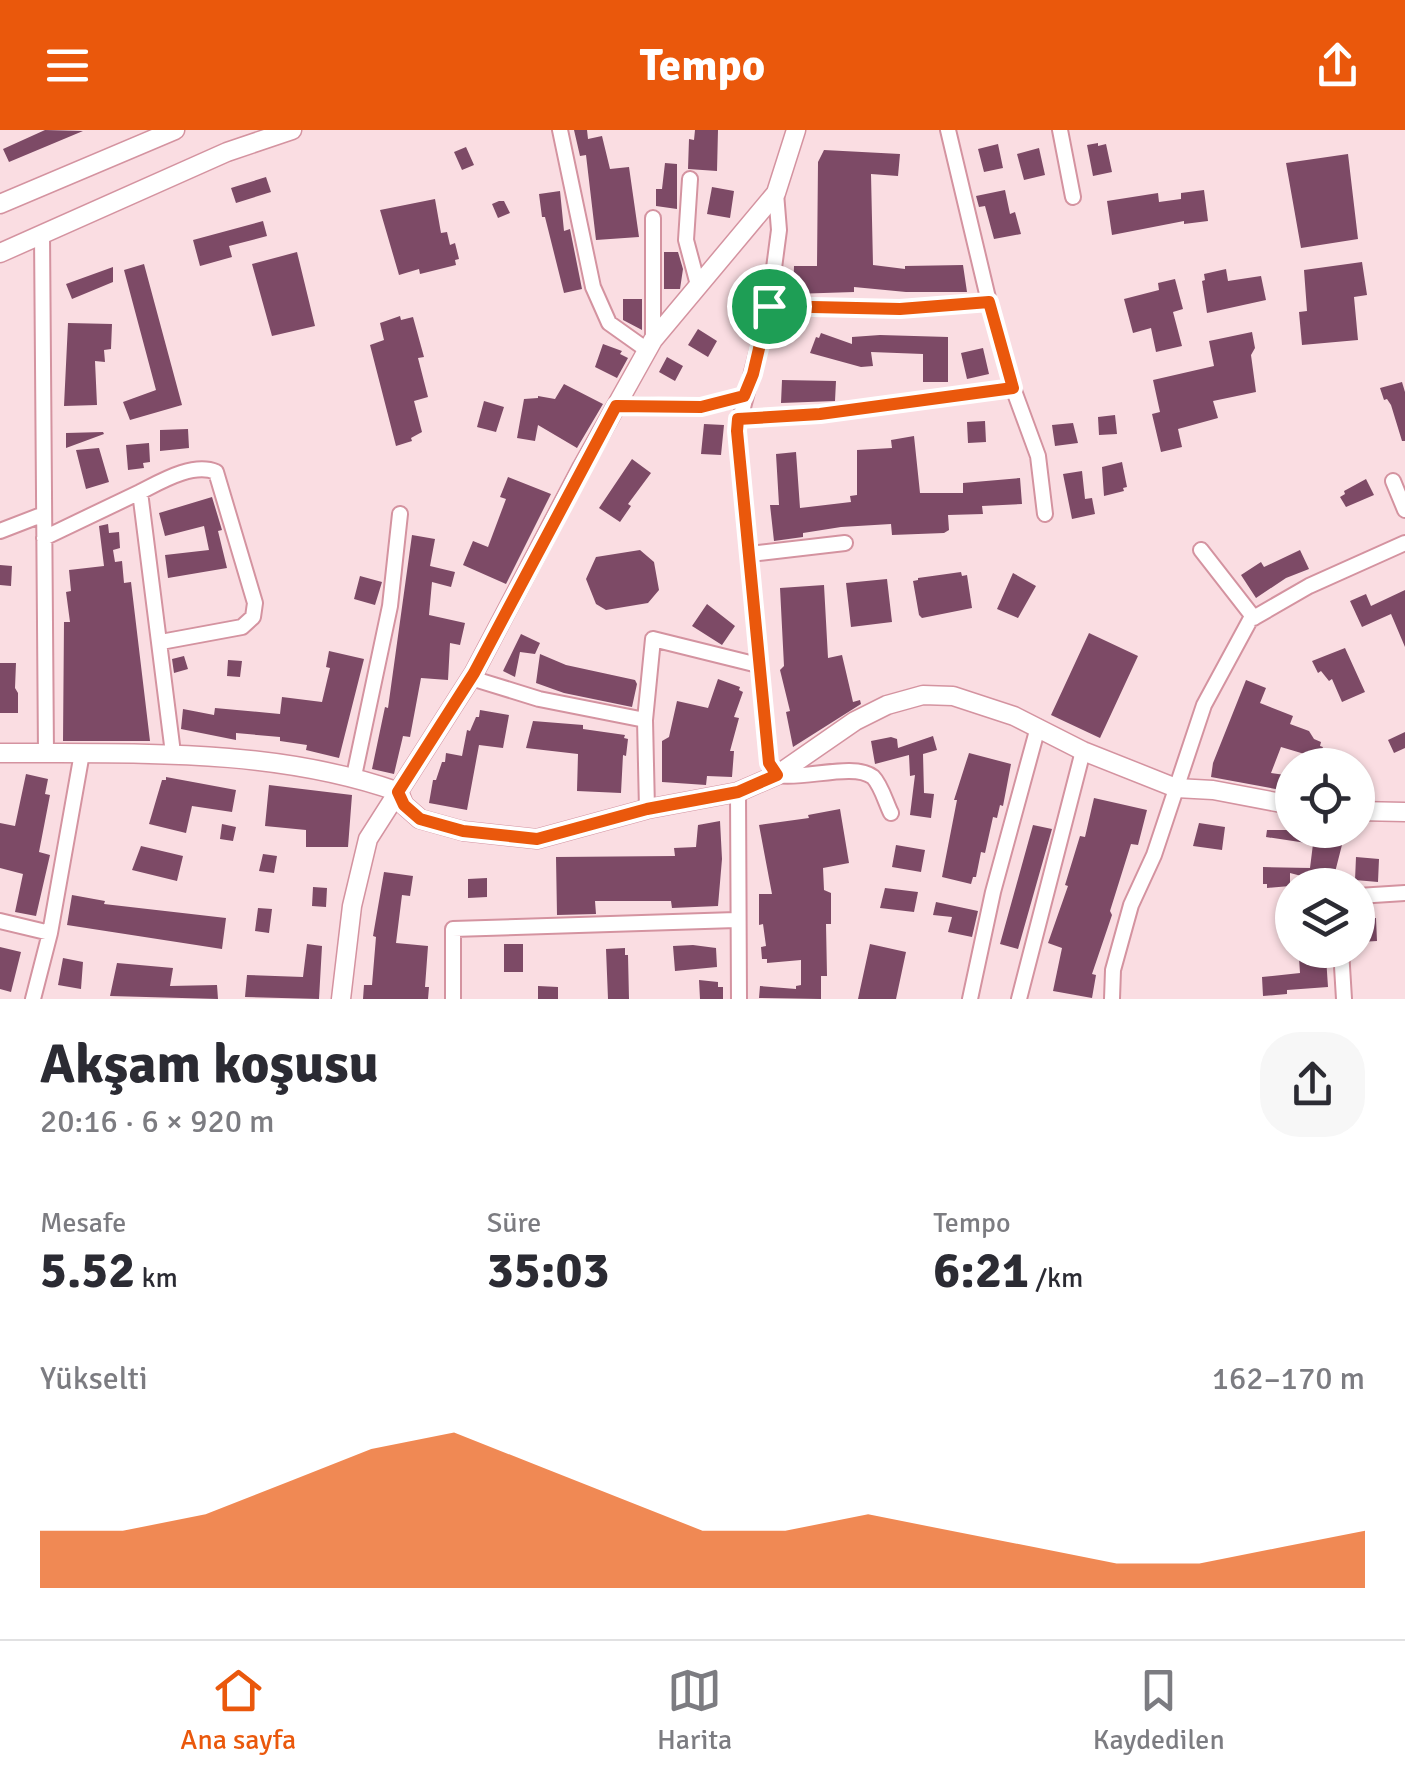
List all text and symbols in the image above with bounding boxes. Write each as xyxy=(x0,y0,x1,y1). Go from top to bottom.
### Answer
icon: menu xyxy=(40,38,95,93)
text: Tempo xyxy=(640,38,765,93)
icon: share xyxy=(1310,38,1365,93)
pin xyxy=(727,264,812,349)
icon: arrive xyxy=(742,279,797,334)
map controls xyxy=(1275,748,1375,968)
button: locate xyxy=(1275,748,1375,848)
button: layers xyxy=(1275,868,1375,968)
text: Akşam koşusu xyxy=(40,1030,379,1098)
button: share xyxy=(1260,1032,1365,1137)
text: 20:16 · 6 × 920 m xyxy=(40,1102,275,1141)
text: Mesafe xyxy=(40,1206,126,1240)
text: Süre xyxy=(487,1206,541,1240)
text: Tempo xyxy=(933,1206,1011,1240)
text: 5.52 xyxy=(40,1240,135,1302)
text: 35:03 xyxy=(487,1240,609,1302)
text: 6:21 xyxy=(933,1240,1029,1302)
text: km xyxy=(135,1261,178,1295)
text: /km xyxy=(1029,1261,1083,1295)
text: Yükselti xyxy=(40,1359,148,1398)
text: 162–170 m xyxy=(1212,1359,1365,1398)
tab: Ana sayfa xyxy=(180,1663,296,1757)
tab: Harita xyxy=(657,1663,732,1757)
tab: Kaydedilen xyxy=(1093,1663,1225,1757)

